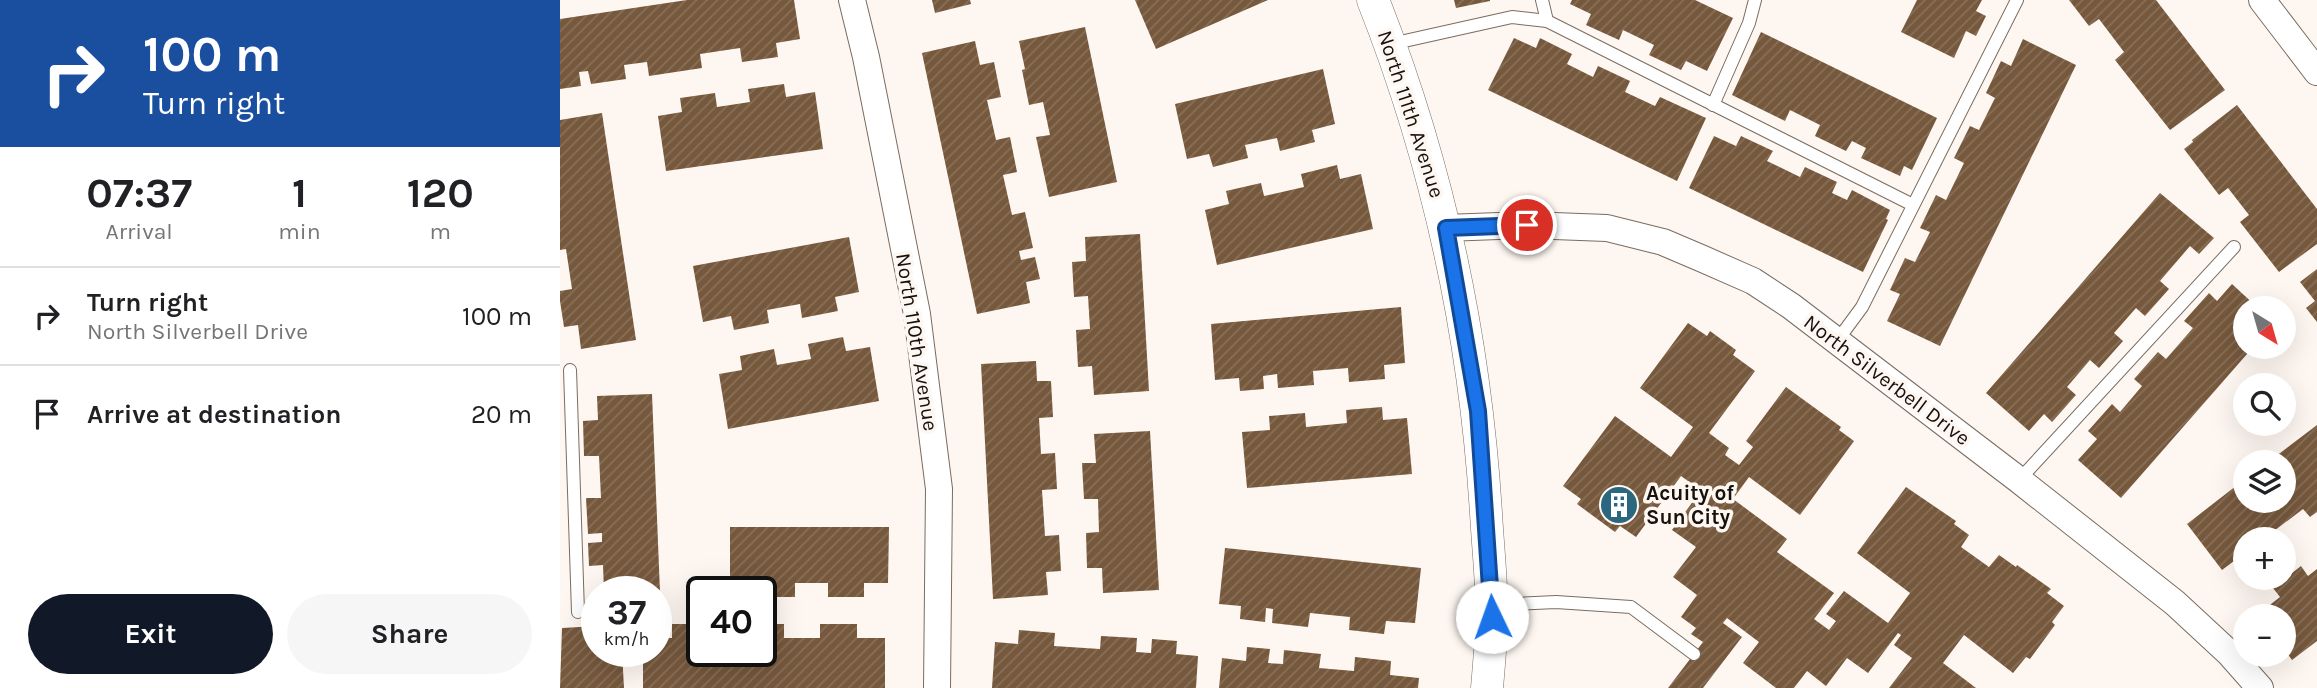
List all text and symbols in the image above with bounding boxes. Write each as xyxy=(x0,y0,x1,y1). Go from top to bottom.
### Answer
text: 100 m xyxy=(143,26,281,83)
street label: North 111th Avenue xyxy=(1373,27,1449,201)
icon: right xyxy=(28,28,119,119)
text: Turn right xyxy=(143,85,285,122)
text: 07:37 xyxy=(86,168,192,218)
text: 1 xyxy=(292,168,307,218)
text: 120 xyxy=(407,168,474,218)
pin xyxy=(1497,195,1557,255)
icon: arrive xyxy=(1508,206,1546,244)
text: Arrival xyxy=(105,218,173,245)
text: min xyxy=(278,218,321,245)
text: m xyxy=(429,218,451,245)
street label: North 110th Avenue xyxy=(891,251,943,433)
text: Turn right xyxy=(87,287,208,318)
north arrow xyxy=(2233,296,2296,359)
map controls xyxy=(2233,296,2296,667)
icon: right xyxy=(28,297,66,335)
text: 100 m xyxy=(462,301,532,332)
street label: North Silverbell Drive xyxy=(1799,310,1975,450)
text: North Silverbell Drive xyxy=(87,318,308,345)
button: search xyxy=(2233,373,2296,436)
icon: arrive xyxy=(28,395,66,433)
text: Arrive at destination xyxy=(87,399,341,430)
text: 20 m xyxy=(471,399,532,430)
button: layers xyxy=(2233,450,2296,513)
place label: Acuity of Sun City xyxy=(1646,481,1734,529)
building icon: Acuity of Sun City xyxy=(1598,484,1640,526)
button: + xyxy=(2233,527,2296,590)
speed limit sign: 40 xyxy=(686,576,777,667)
position arrow xyxy=(1455,580,1529,654)
text: 37 xyxy=(607,592,646,633)
button: Exit xyxy=(28,594,273,674)
button: Share xyxy=(287,594,532,674)
button: − xyxy=(2233,604,2296,667)
text: km/h xyxy=(604,628,649,650)

